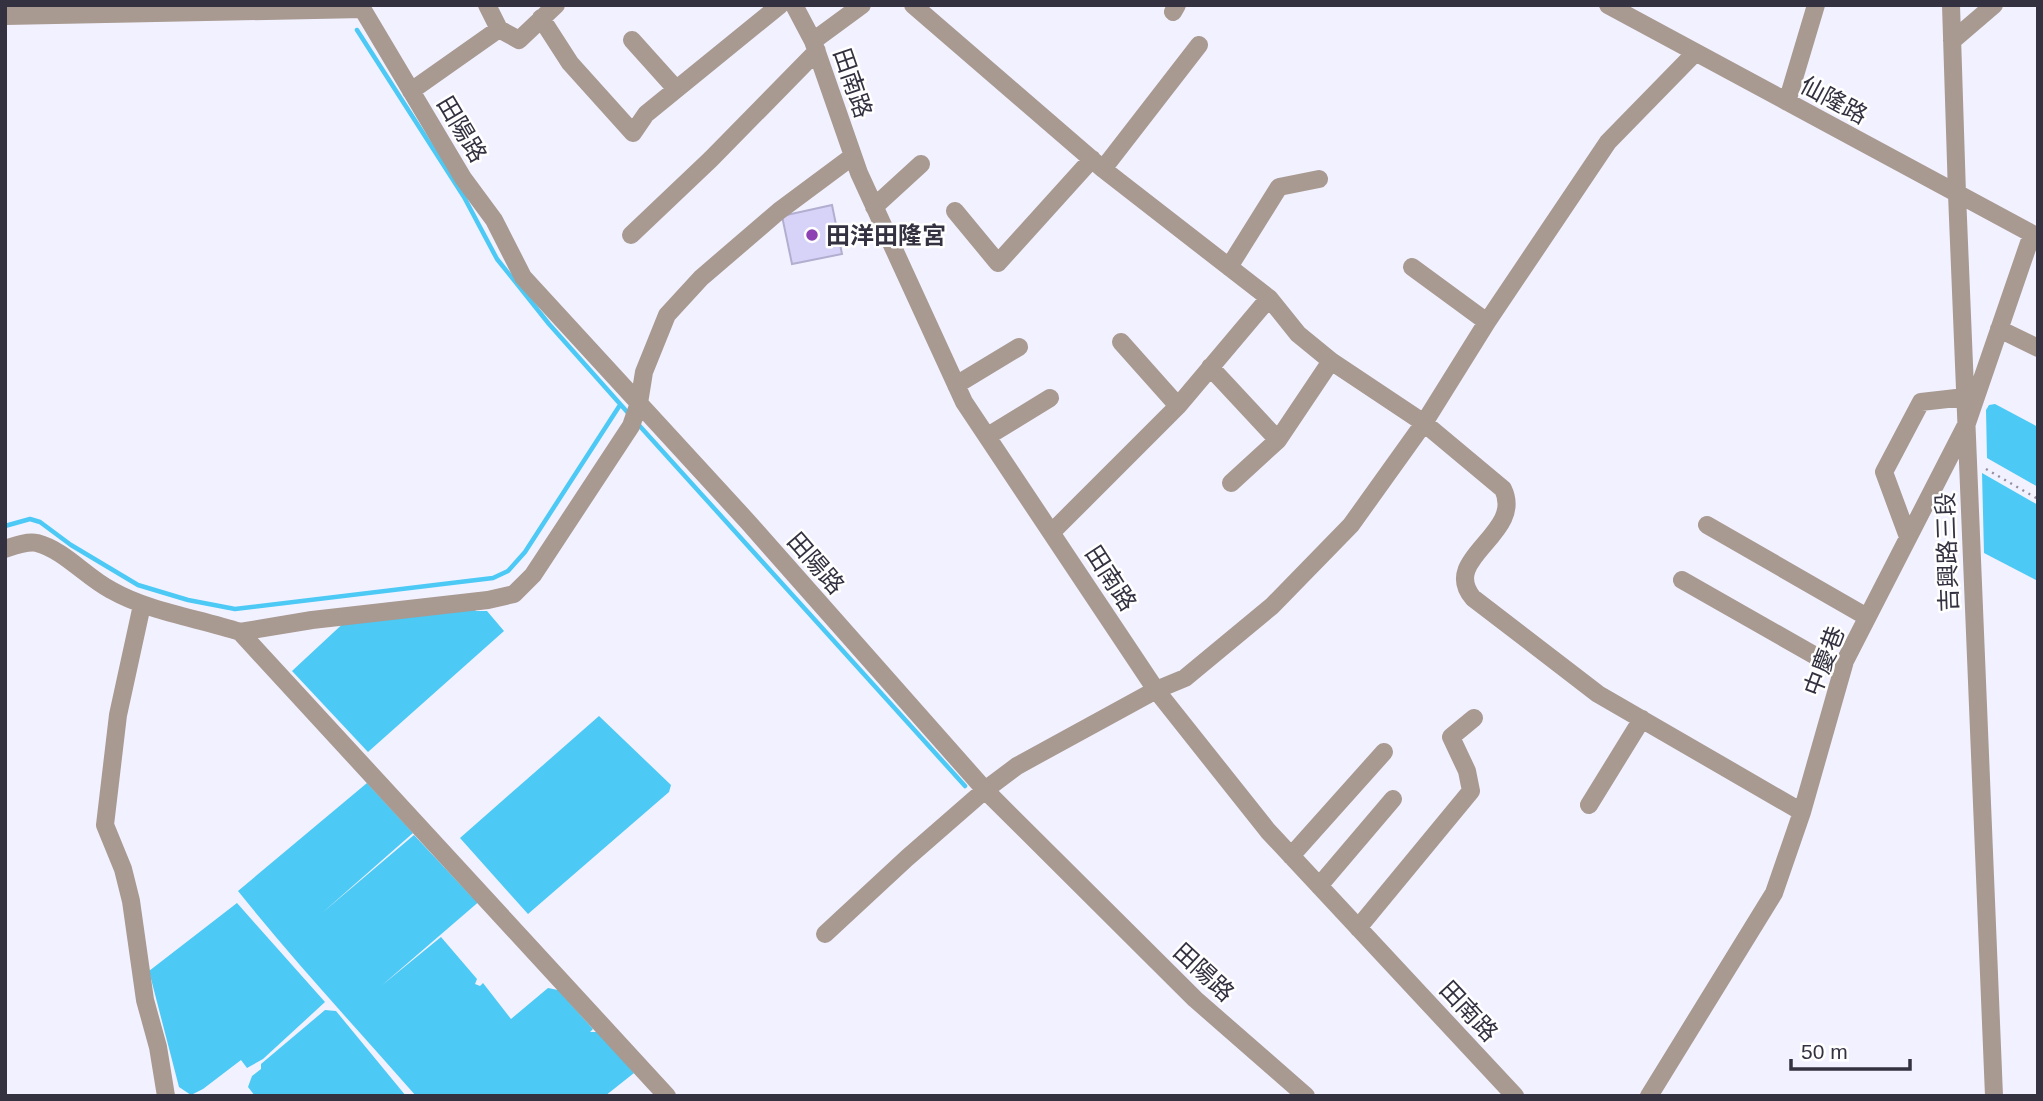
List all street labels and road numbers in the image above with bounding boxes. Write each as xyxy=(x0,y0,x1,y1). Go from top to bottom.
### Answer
street label: 田南路 xyxy=(829,45,877,121)
street label: 仙隆路 xyxy=(1796,71,1872,129)
street label: 田陽路 xyxy=(432,91,492,167)
street label: 吉興路三段 xyxy=(1931,492,1963,612)
street label: 田陽路 xyxy=(782,527,850,599)
street label: 田南路 xyxy=(1080,540,1142,616)
street label: 中慶巷 xyxy=(1798,623,1850,699)
street label: 田陽路 xyxy=(1168,938,1240,1006)
street label: 田南路 xyxy=(1435,975,1503,1047)

